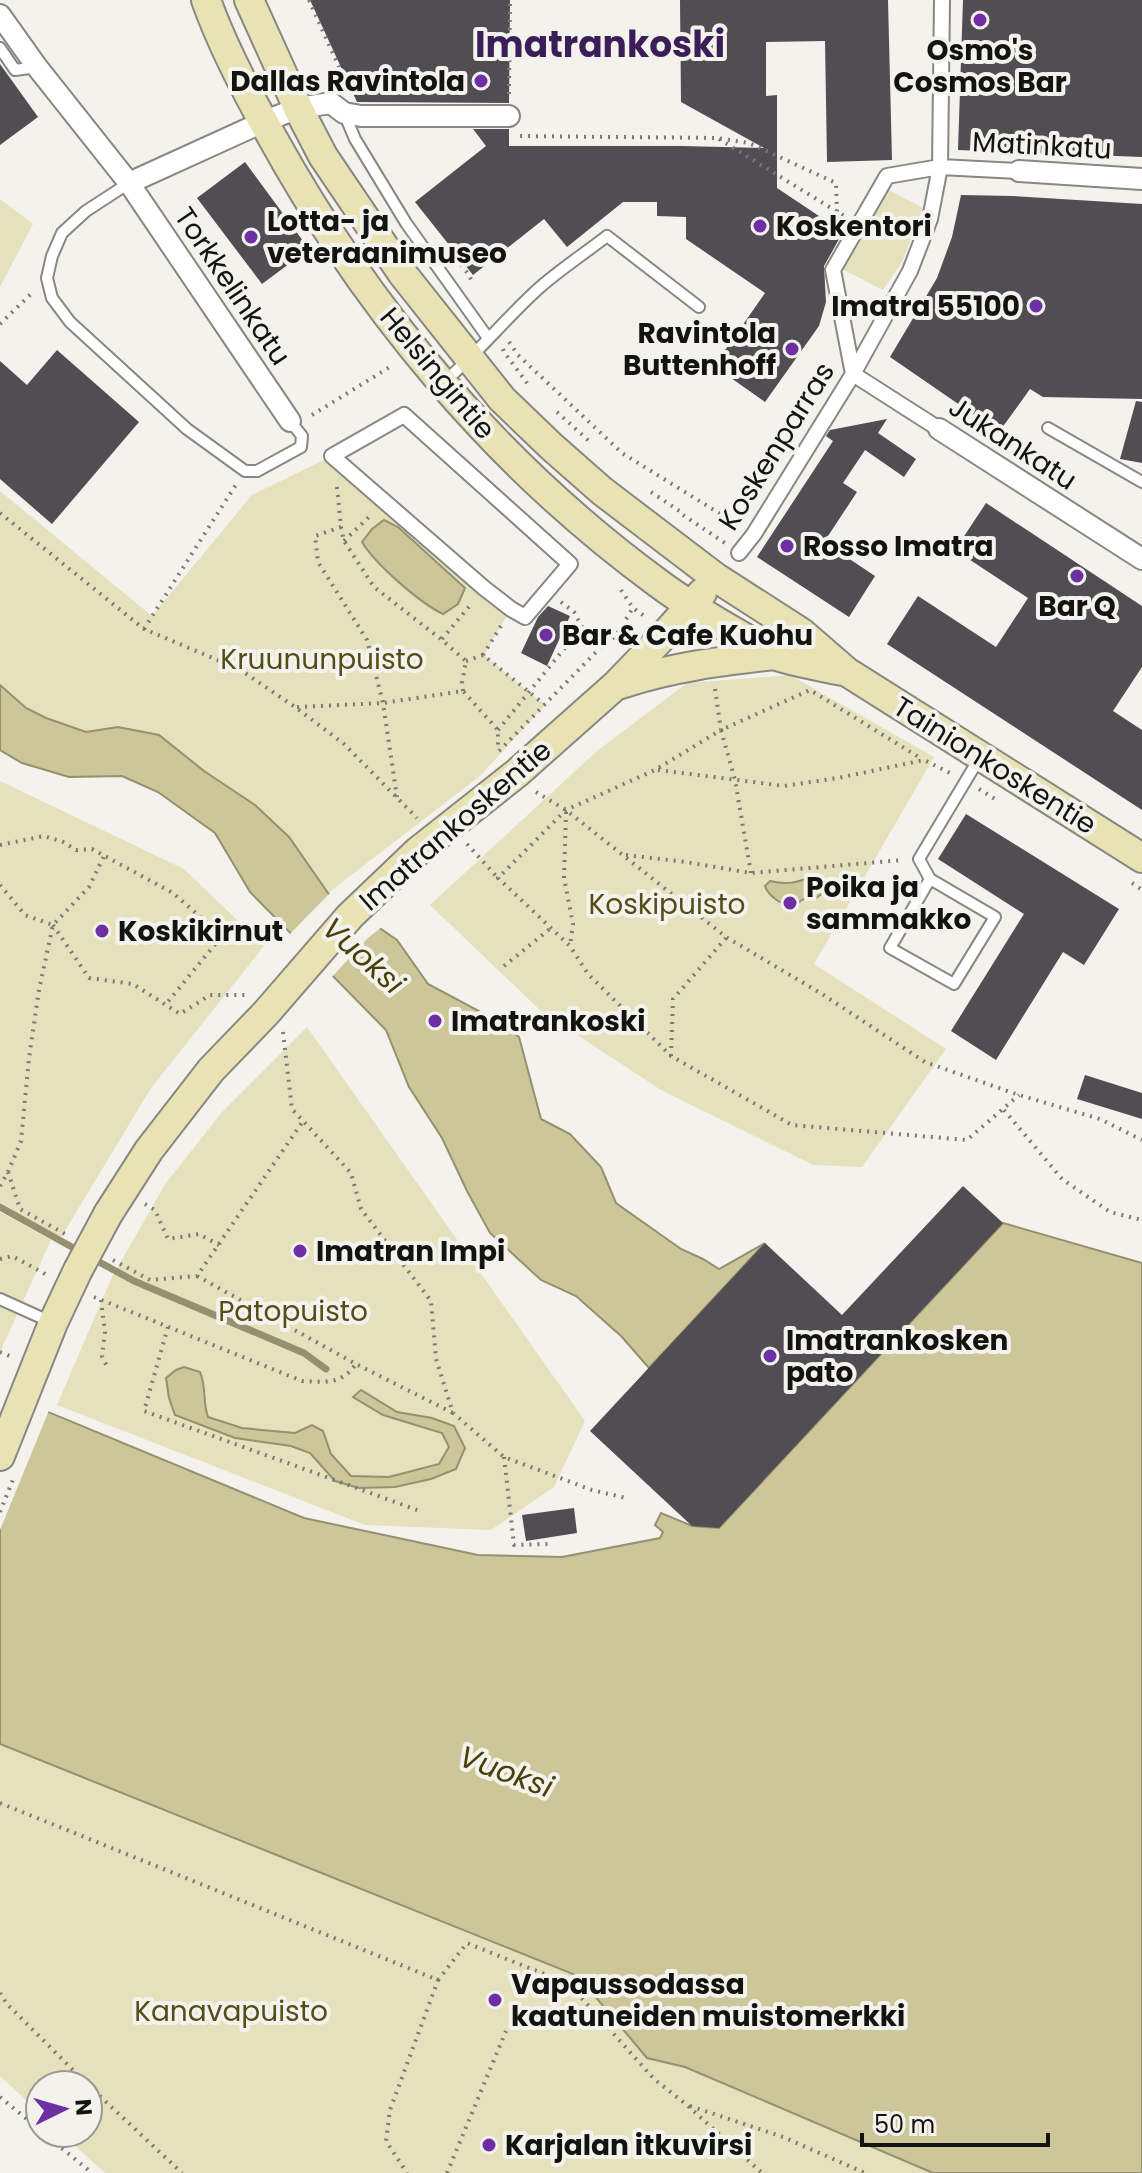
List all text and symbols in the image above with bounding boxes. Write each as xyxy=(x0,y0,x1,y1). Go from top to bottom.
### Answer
marker: Osmo's Cosmos Bar xyxy=(971,11,989,29)
district label: Imatrankoski xyxy=(475,19,725,70)
place label: Osmo's Cosmos Bar xyxy=(893,31,1067,102)
place label: Dallas Ravintola xyxy=(230,62,465,101)
marker: Dallas Ravintola xyxy=(472,72,490,90)
street label: Matinkatu xyxy=(971,122,1113,169)
street label: Torkkelinkatu xyxy=(165,200,300,373)
place label: Lotta- ja veteraanimuseo xyxy=(267,202,507,273)
place label: Koskentori xyxy=(776,207,932,246)
marker: Koskentori xyxy=(751,217,769,235)
marker: Lotta- ja veteraanimuseo xyxy=(242,228,260,246)
place label: Imatra 55100 xyxy=(831,287,1020,326)
marker: Imatra 55100 xyxy=(1027,297,1045,315)
street label: Helsingintie xyxy=(371,299,504,448)
place label: Ravintola Buttenhoff xyxy=(623,314,776,385)
marker: Ravintola Buttenhoff xyxy=(783,340,801,358)
street label: Koskenparras xyxy=(709,355,844,538)
street label: Jukankatu xyxy=(941,387,1084,499)
place label: Rosso Imatra xyxy=(803,527,993,566)
marker: Rosso Imatra xyxy=(778,537,796,555)
marker: Bar Q xyxy=(1068,567,1086,585)
place label: Bar Q xyxy=(1038,587,1116,626)
place label: Bar & Cafe Kuohu xyxy=(562,616,813,655)
marker: Bar & Cafe Kuohu xyxy=(537,626,555,644)
park label: Kruununpuisto xyxy=(220,640,424,679)
street label: Tainionkoskentie xyxy=(886,687,1104,844)
street label: Imatrankoskentie xyxy=(351,731,560,920)
place label: Poika ja sammakko xyxy=(806,868,972,939)
park label: Koskipuisto xyxy=(588,885,746,924)
marker: Poika ja sammakko xyxy=(781,894,799,912)
water label: Vuoksi xyxy=(313,907,414,1005)
place label: Koskikirnut xyxy=(118,912,283,951)
marker: Koskikirnut xyxy=(93,922,111,940)
place label: Imatrankoski xyxy=(451,1002,646,1041)
marker: Imatrankoski xyxy=(426,1012,444,1030)
place label: Imatran Impi xyxy=(316,1232,505,1271)
marker: Imatran Impi xyxy=(291,1242,309,1260)
park label: Patopuisto xyxy=(218,1292,368,1331)
place label: Imatrankosken pato xyxy=(786,1321,1008,1392)
marker: Imatrankosken pato xyxy=(761,1347,779,1365)
water label: Vuoksi xyxy=(453,1735,560,1809)
place label: Vapaussodassa kaatuneiden muistomerkki xyxy=(511,1965,905,2036)
marker: Vapaussodassa kaatuneiden muistomerkki xyxy=(486,1991,504,2009)
park label: Kanavapuisto xyxy=(134,1992,328,2031)
north arrow xyxy=(24,2069,104,2149)
scale bar xyxy=(862,2097,1048,2147)
text: N xyxy=(67,2098,100,2117)
text: 50 m xyxy=(874,2108,935,2141)
place label: Karjalan itkuvirsi xyxy=(505,2126,752,2165)
marker: Karjalan itkuvirsi xyxy=(480,2136,498,2154)

